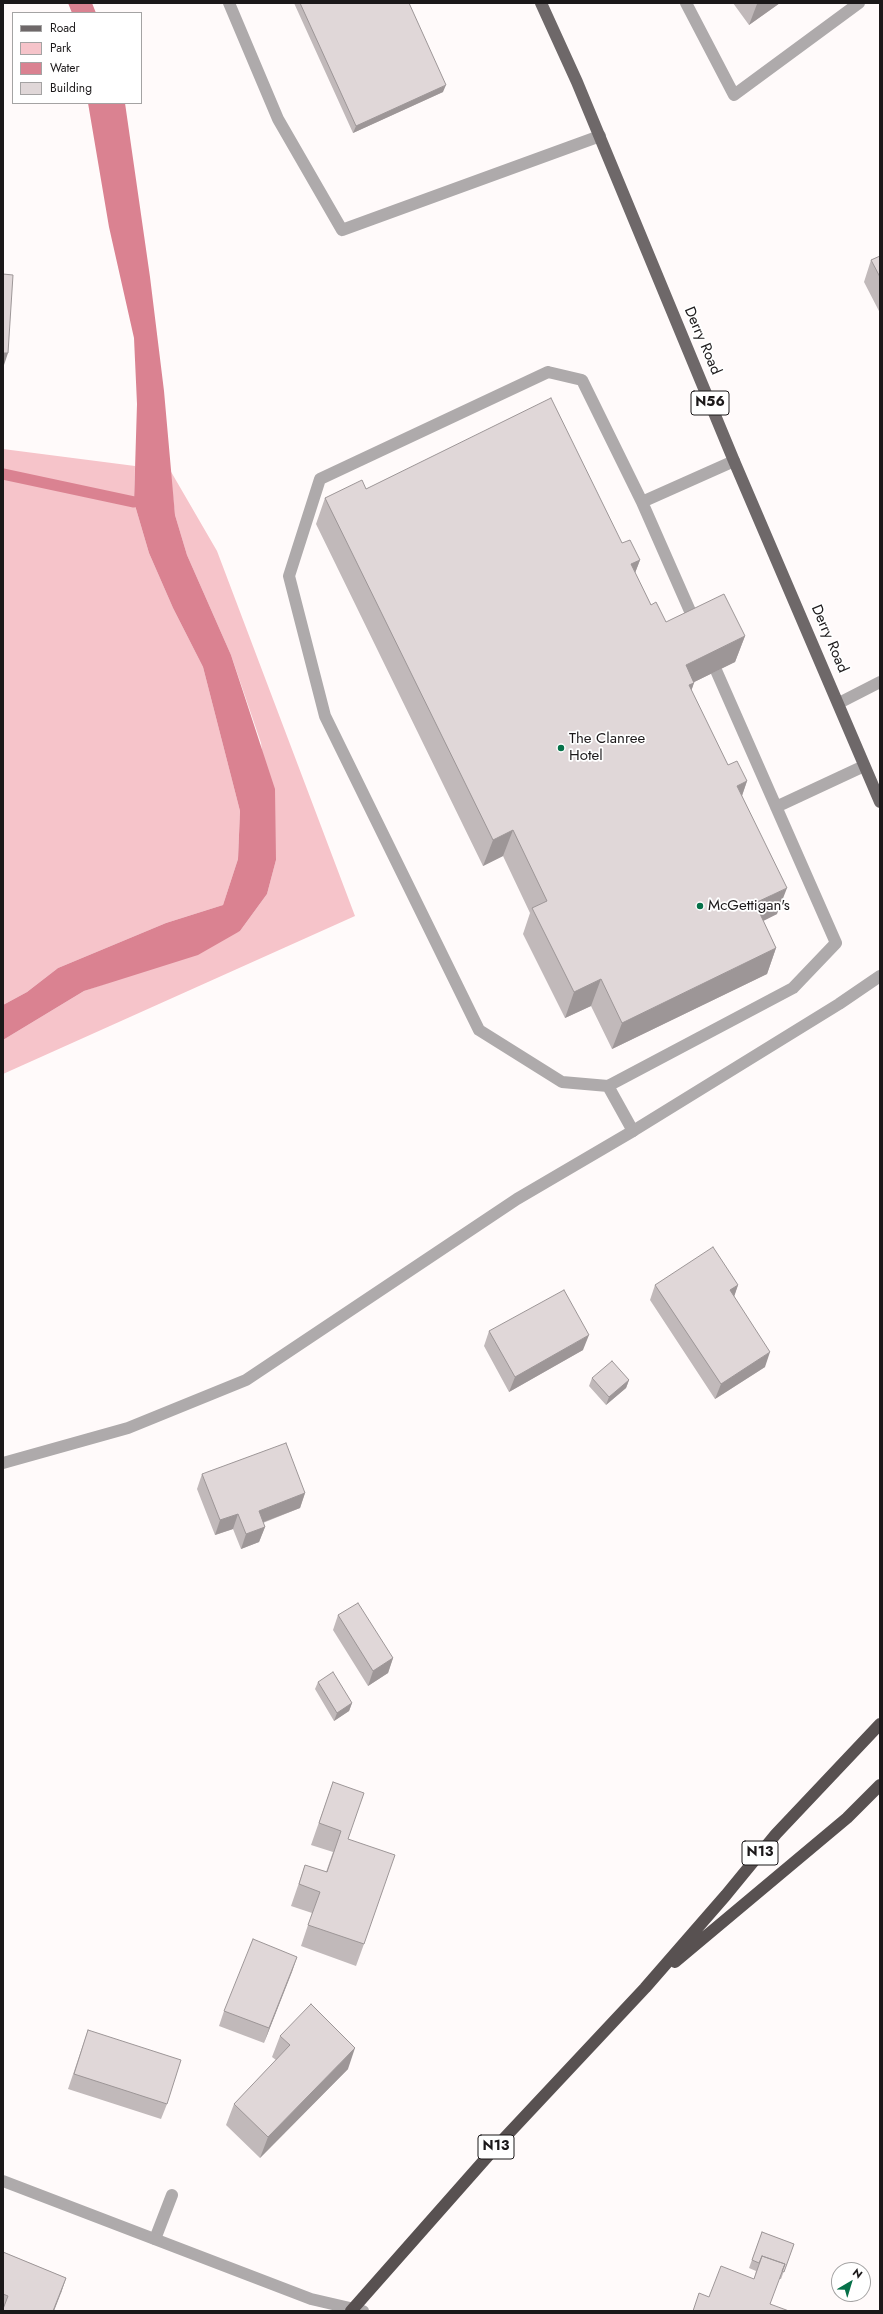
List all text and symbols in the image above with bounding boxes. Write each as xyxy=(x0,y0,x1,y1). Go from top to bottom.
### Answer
legend xyxy=(12,12,142,104)
text: Road xyxy=(50,19,76,37)
text: Park xyxy=(50,39,71,57)
text: Water xyxy=(50,59,80,77)
text: Building xyxy=(50,79,92,97)
street label: Derry Road xyxy=(680,304,724,378)
road number: N56 xyxy=(691,391,729,415)
street label: Derry Road xyxy=(807,602,851,676)
place label: The Clanree Hotel xyxy=(569,730,645,765)
marker: The Clanree Hotel xyxy=(556,743,566,753)
place label: McGettigan's xyxy=(708,897,790,915)
marker: McGettigan's xyxy=(695,901,705,911)
road number: N13 xyxy=(742,1841,778,1865)
road number: N13 xyxy=(478,2135,514,2159)
north arrow xyxy=(831,2262,871,2302)
text: N xyxy=(849,2264,866,2282)

